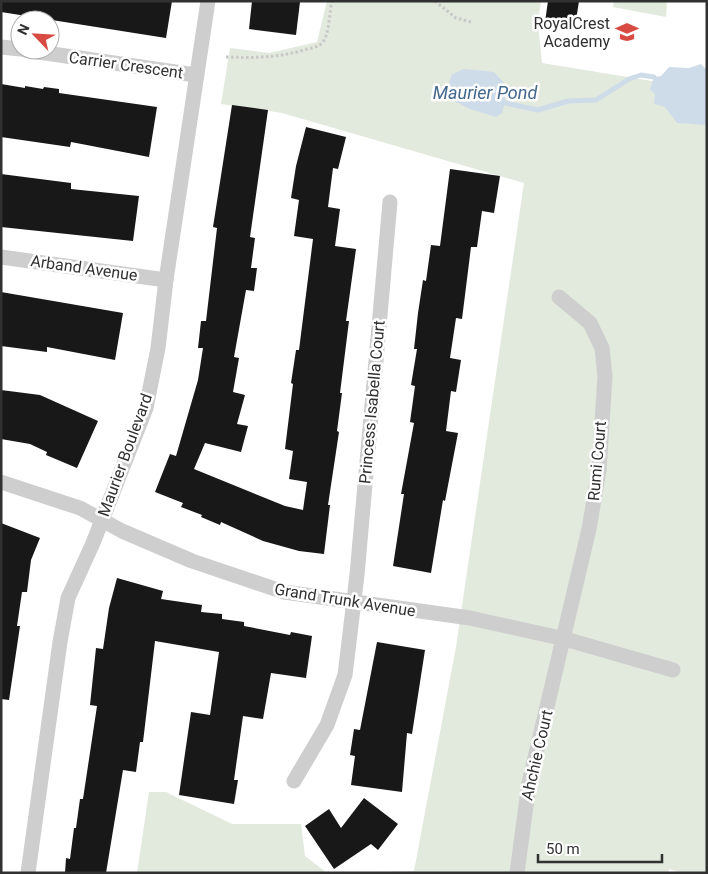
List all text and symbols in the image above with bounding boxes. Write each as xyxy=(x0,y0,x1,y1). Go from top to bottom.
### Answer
north arrow xyxy=(10,10,60,60)
place label: RoyalCrest Academy xyxy=(533,14,610,51)
school or university icon: RoyalCrest Academy xyxy=(614,19,640,45)
text: N xyxy=(14,22,33,37)
street label: Carrier Crescent xyxy=(68,48,184,82)
water label: Maurier Pond xyxy=(433,82,538,103)
street label: Arband Avenue xyxy=(29,251,139,285)
street label: Princess Isabella Court xyxy=(355,319,389,485)
street label: Maurier Boulevard xyxy=(94,391,156,519)
street label: Rumi Court xyxy=(584,420,610,502)
street label: Grand Trunk Avenue xyxy=(273,579,417,621)
street label: Ahchie Court xyxy=(517,708,557,802)
scale bar xyxy=(538,832,662,864)
text: 50 m xyxy=(546,840,580,858)

